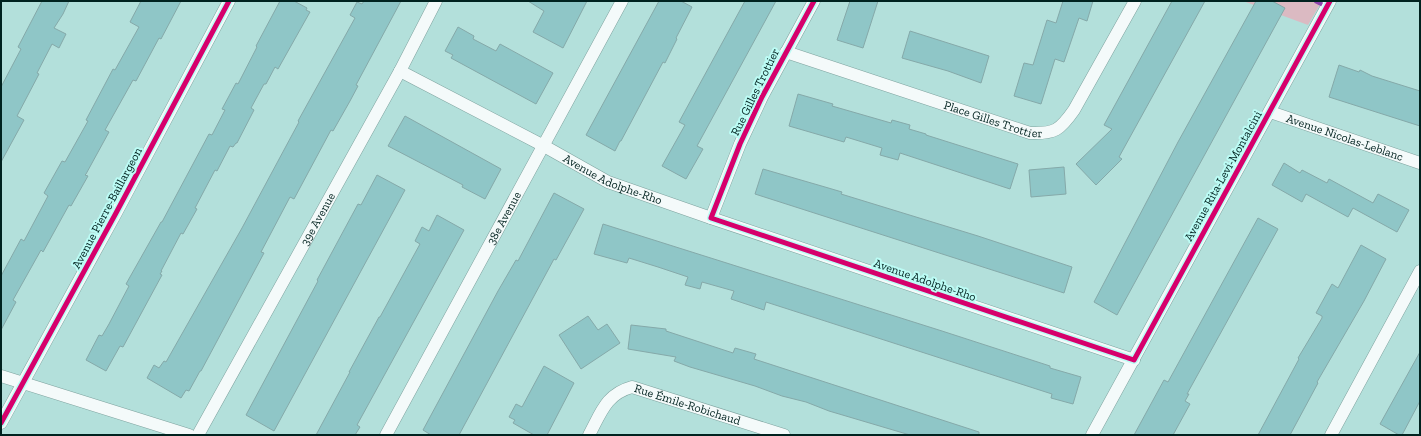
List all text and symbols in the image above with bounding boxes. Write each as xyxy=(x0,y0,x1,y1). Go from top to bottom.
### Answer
street label: Rue Gilles Trottier xyxy=(728,46,782,138)
street label: Place Gilles Trottier xyxy=(942,98,1043,140)
street label: Avenue Rita-Levi-Montalcini xyxy=(1181,108,1265,243)
street label: Avenue Nicolas-Leblanc xyxy=(1284,111,1406,164)
street label: Avenue Pierre-Baillargeon xyxy=(69,145,145,271)
street label: Avenue Adolphe-Rho xyxy=(561,151,664,207)
street label: 38e Avenue xyxy=(484,189,524,247)
street label: 39e Avenue xyxy=(298,190,338,248)
street label: Avenue Adolphe-Rho xyxy=(872,256,978,304)
street label: Rue Émile-Robichaud xyxy=(632,381,743,428)

